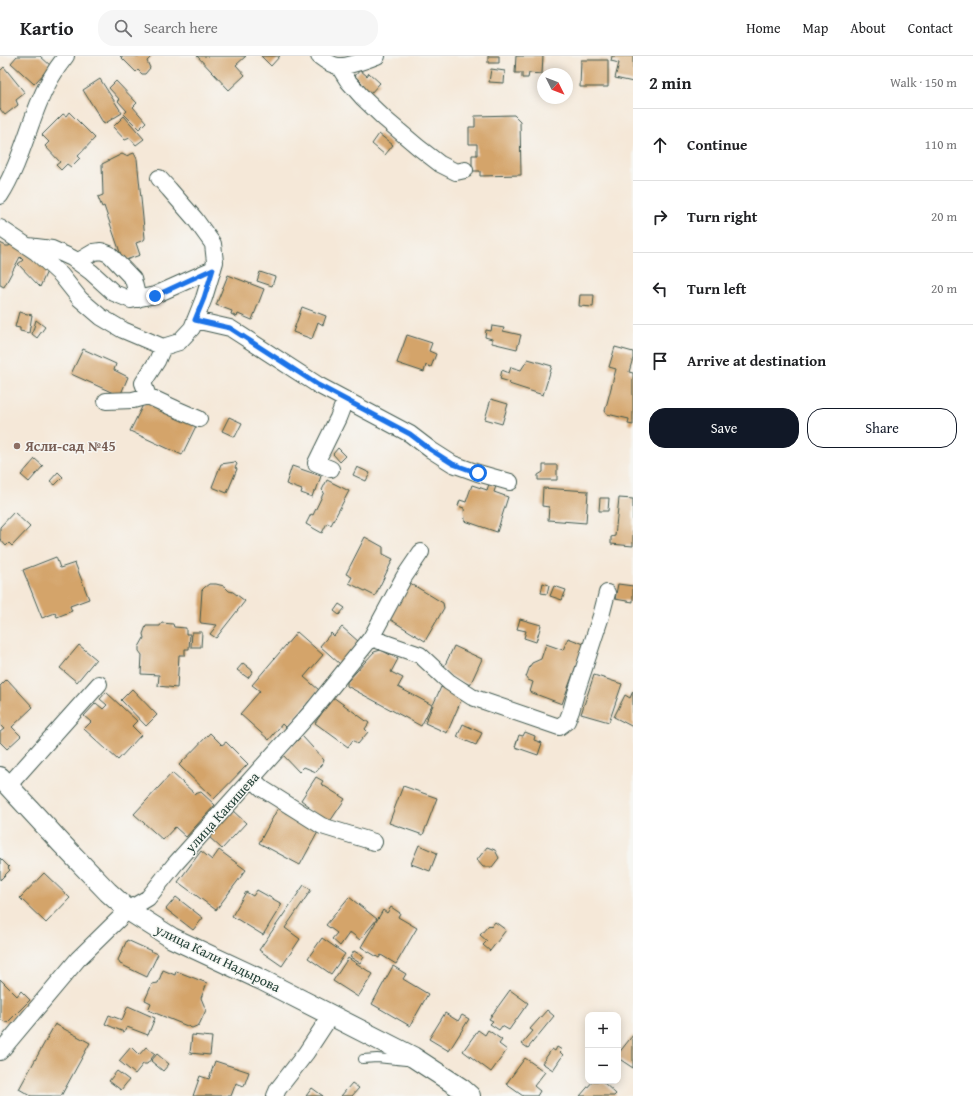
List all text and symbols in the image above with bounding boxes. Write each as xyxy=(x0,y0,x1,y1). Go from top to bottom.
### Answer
search box xyxy=(98,10,378,46)
text: Kartio xyxy=(20,14,74,42)
icon: search xyxy=(112,17,134,39)
text: Search here xyxy=(144,17,218,38)
text: Home xyxy=(746,18,781,38)
text: Map xyxy=(803,18,828,38)
text: About xyxy=(850,18,886,38)
text: Contact xyxy=(908,18,953,38)
north arrow xyxy=(537,68,573,104)
text: 2 min xyxy=(649,70,691,95)
text: Walk · 150 m xyxy=(890,73,957,92)
icon: ahead xyxy=(649,134,671,156)
text: Continue xyxy=(687,134,748,155)
text: 110 m xyxy=(925,135,957,154)
icon: right xyxy=(649,206,671,228)
text: Turn right xyxy=(687,206,758,227)
text: 20 m xyxy=(931,207,957,226)
icon: left xyxy=(649,278,671,300)
text: Turn left xyxy=(687,278,746,299)
text: 20 m xyxy=(931,279,957,298)
route end xyxy=(146,287,164,305)
icon: arrive xyxy=(649,350,671,372)
text: Arrive at destination xyxy=(687,350,826,371)
button: Save xyxy=(649,408,799,448)
button: Share xyxy=(807,408,957,448)
place label: Ясли-сад №45 xyxy=(24,436,116,456)
marker: Ясли-сад №45 xyxy=(12,441,22,451)
route start xyxy=(469,464,487,482)
street label: улица Какишева xyxy=(180,767,264,858)
street label: улица Кали Надырова xyxy=(151,919,284,997)
map controls xyxy=(585,1012,621,1084)
button: + xyxy=(585,1012,621,1048)
button: − xyxy=(585,1048,621,1084)

